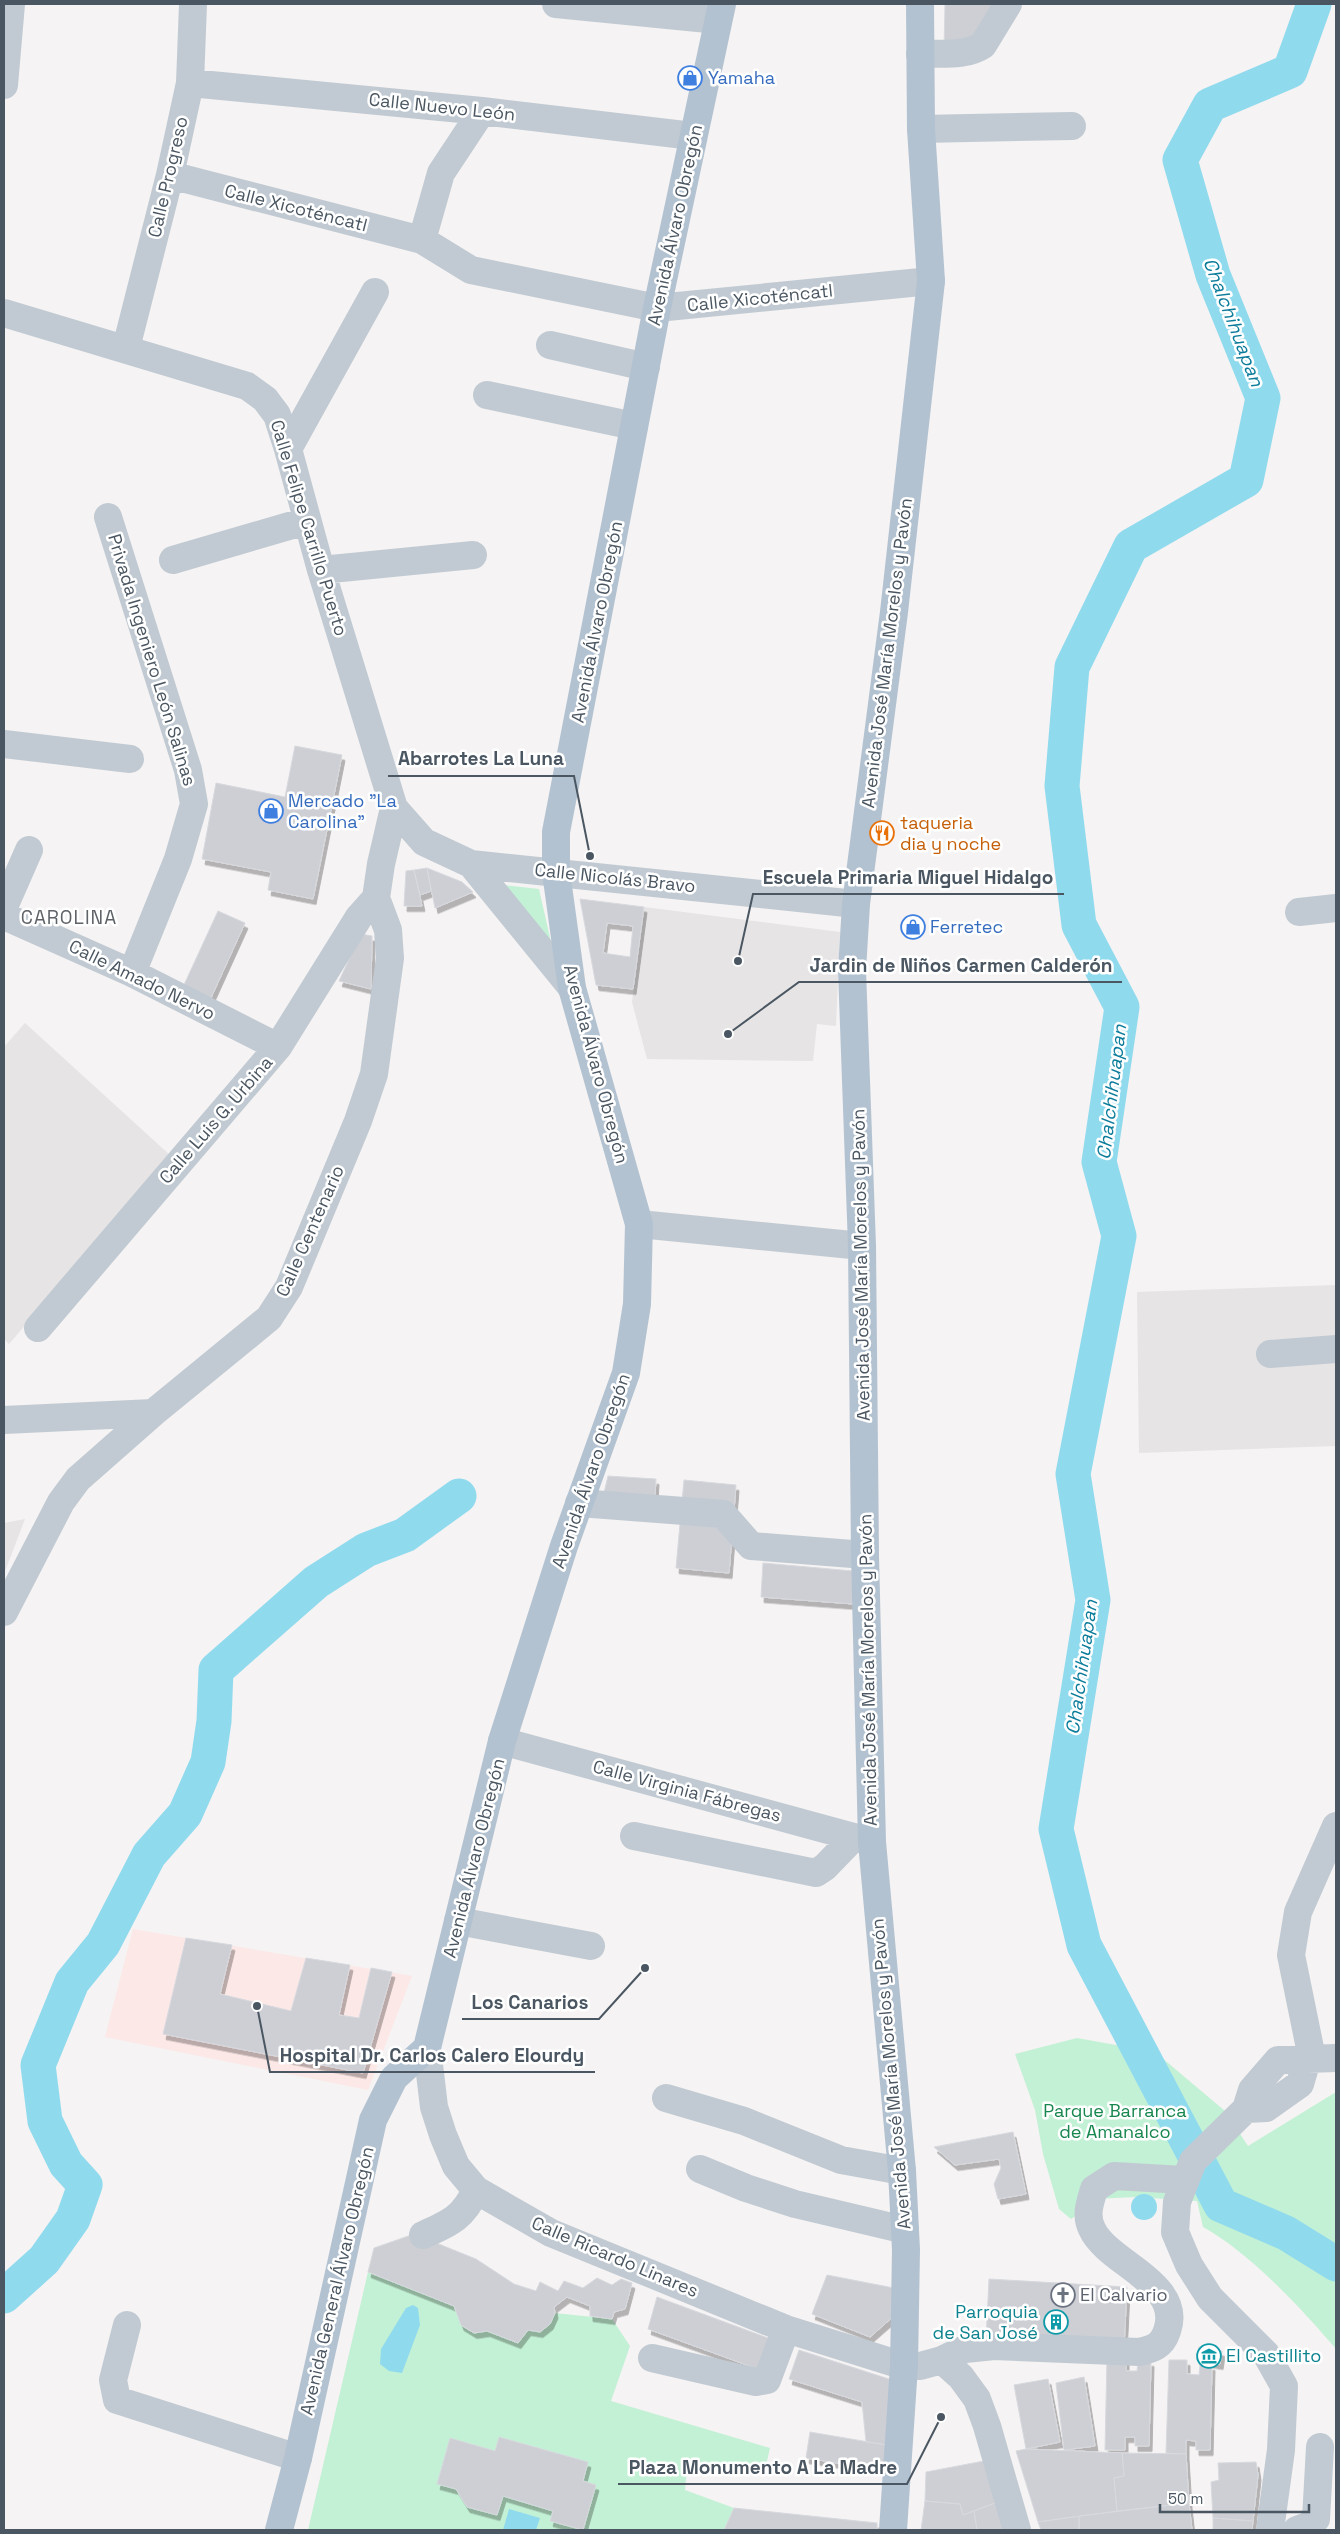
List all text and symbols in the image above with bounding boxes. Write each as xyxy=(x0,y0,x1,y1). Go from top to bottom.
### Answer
shop icon: Yamaha xyxy=(677,65,703,91)
place label: Yamaha xyxy=(708,66,775,89)
street label: Calle Nuevo León xyxy=(368,87,516,126)
street label: Calle Progreso xyxy=(142,114,193,240)
street label: Avenida Álvaro Obregón xyxy=(642,122,707,328)
street label: Calle Xicoténcatl xyxy=(222,179,370,236)
water label: Chalchihuapan xyxy=(1198,254,1270,390)
street label: Calle Xicoténcatl xyxy=(686,278,834,317)
street label: Calle Felipe Carrillo Puerto xyxy=(266,417,353,639)
street label: Avenida José María Morelos y Pavón xyxy=(856,497,917,809)
street label: Avenida Álvaro Obregón xyxy=(566,519,627,725)
street label: Privada Ingeniero León Salinas xyxy=(103,531,202,789)
callout: Abarrotes La Luna xyxy=(388,742,574,776)
text: Abarrotes La Luna xyxy=(398,746,564,771)
place label: Mercado "La Carolina" xyxy=(288,789,397,833)
shop icon: Mercado "La Carolina" xyxy=(258,798,284,824)
place label: taqueria dia y noche xyxy=(900,811,1001,855)
restaurant icon: taqueria dia y noche xyxy=(869,820,895,846)
street label: Calle Nicolás Bravo xyxy=(533,858,697,897)
callout: Escuela Primaria Miguel Hidalgo xyxy=(753,860,1064,894)
text: Escuela Primaria Miguel Hidalgo xyxy=(763,865,1053,890)
district label: CAROLINA xyxy=(21,905,117,930)
shop icon: Ferretec xyxy=(900,914,926,940)
place label: Ferretec xyxy=(930,915,1003,938)
street label: Calle Amado Nervo xyxy=(65,934,219,1025)
callout: Jardin de Niños Carmen Calderón xyxy=(799,948,1122,982)
text: Jardin de Niños Carmen Calderón xyxy=(810,953,1112,978)
street label: Avenida Álvaro Obregón xyxy=(559,962,634,1166)
water label: Chalchihuapan xyxy=(1091,1023,1132,1161)
street label: Calle Luis G. Urbina xyxy=(154,1051,277,1188)
street label: Avenida José María Morelos y Pavón xyxy=(846,1109,875,1421)
street label: Calle Centenario xyxy=(270,1162,349,1300)
street label: Avenida Álvaro Obregón xyxy=(546,1370,635,1571)
street label: Avenida José María Morelos y Pavón xyxy=(853,1514,882,1826)
water label: Chalchihuapan xyxy=(1060,1598,1103,1736)
street label: Calle Virginia Fábregas xyxy=(590,1754,784,1827)
street label: Avenida Álvaro Obregón xyxy=(438,1756,509,1960)
street label: Avenida José María Morelos y Pavón xyxy=(865,1917,916,2231)
callout: Los Canarios xyxy=(462,1985,599,2019)
text: Los Canarios xyxy=(472,1990,588,2015)
callout: Hospital Dr. Carlos Calero Elourdy xyxy=(270,2038,595,2072)
text: Hospital Dr. Carlos Calero Elourdy xyxy=(280,2043,584,2068)
park label: Parque Barranca de Amanalco xyxy=(1043,2099,1187,2143)
street label: Avenida General Álvaro Obregón xyxy=(294,2144,379,2417)
street label: Calle Ricardo Linares xyxy=(528,2211,702,2302)
church icon: El Calvario xyxy=(1050,2282,1076,2308)
place label: El Calvario xyxy=(1080,2283,1168,2306)
place label: Parroquia de San José xyxy=(933,2300,1038,2344)
building icon: Parroquia de San José xyxy=(1043,2309,1069,2335)
museum icon: El Castillito xyxy=(1196,2343,1222,2369)
place label: El Castillito xyxy=(1226,2344,1321,2367)
callout: Plaza Monumento A La Madre xyxy=(618,2450,907,2484)
text: Plaza Monumento A La Madre xyxy=(629,2455,897,2480)
scale bar xyxy=(1160,2482,1309,2514)
text: 50 m xyxy=(1168,2489,1203,2508)

